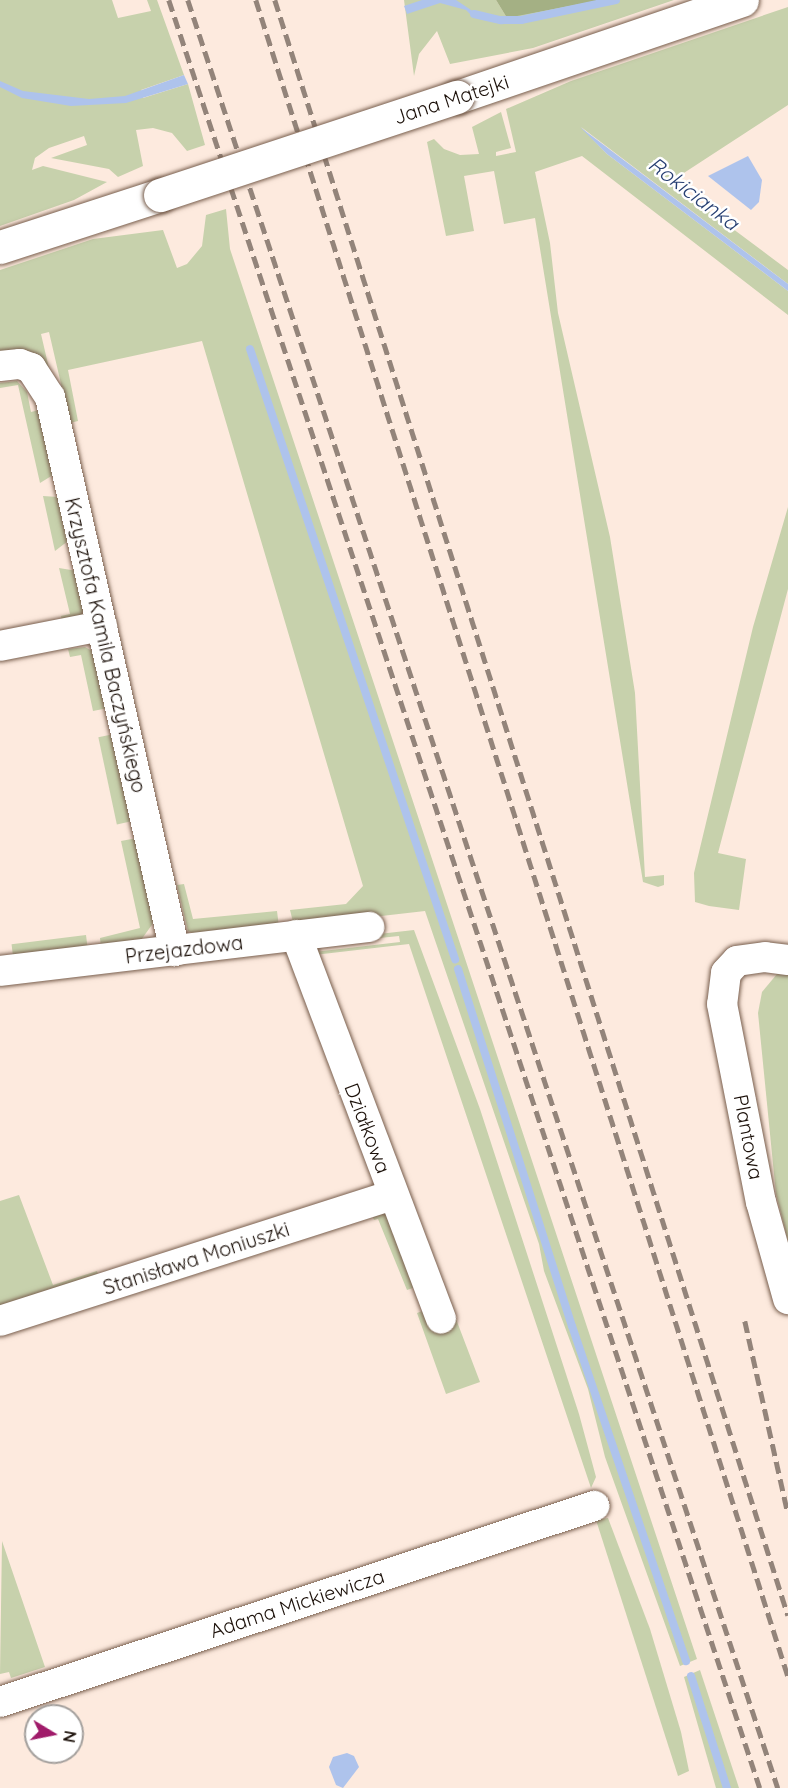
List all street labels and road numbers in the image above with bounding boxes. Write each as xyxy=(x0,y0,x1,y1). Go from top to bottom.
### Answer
street label: Jana Matejki xyxy=(390,69,512,129)
street label: Krzysztofa Kamila Baczyńskiego xyxy=(60,495,152,795)
street label: Przejazdowa xyxy=(124,930,244,968)
street label: Działkowa xyxy=(340,1080,396,1176)
street label: Plantowa xyxy=(729,1092,769,1182)
street label: Stanisława Moniuszki xyxy=(100,1217,292,1299)
street label: Adama Mickiewicza xyxy=(207,1563,387,1643)

